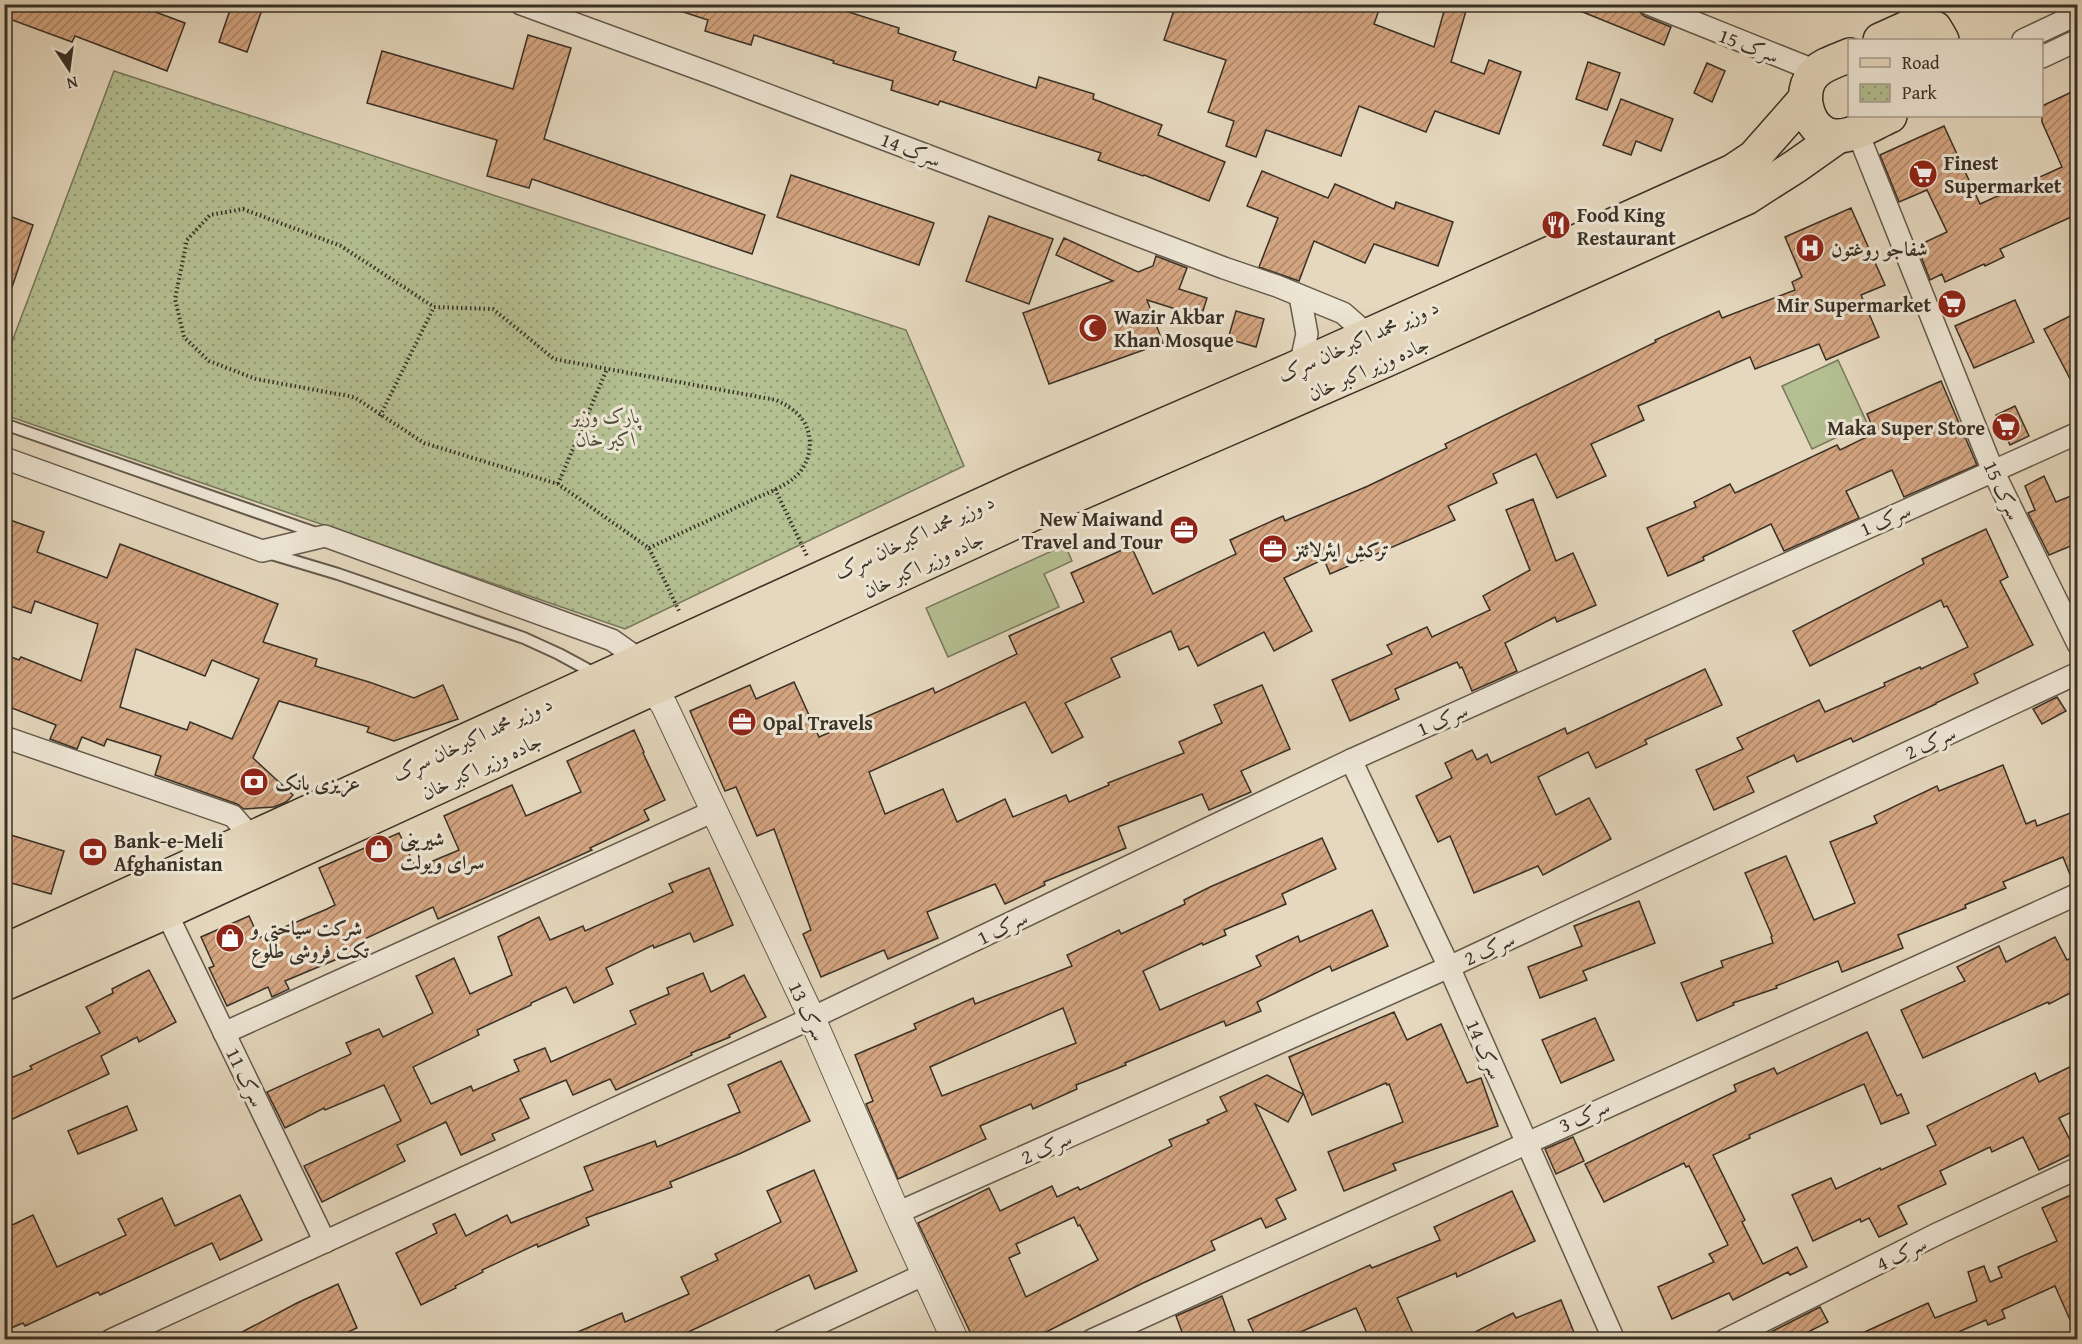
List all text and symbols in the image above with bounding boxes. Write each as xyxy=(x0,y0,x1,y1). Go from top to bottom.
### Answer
street label: سرک 15 xyxy=(1715,20,1783,70)
north arrow xyxy=(39,39,99,99)
legend xyxy=(1848,39,2043,117)
text: Road xyxy=(1902,49,1940,76)
text: N xyxy=(64,71,80,97)
text: Park xyxy=(1902,79,1938,106)
street label: سرک 14 xyxy=(877,124,945,174)
place label: Finest Supermarket xyxy=(1944,148,2062,200)
supermarket icon: Finest Supermarket xyxy=(1907,158,1939,190)
place label: Food King Restaurant xyxy=(1577,200,1676,252)
restaurant icon: Food King Restaurant xyxy=(1540,209,1572,241)
hospital icon: شفاجو روغتون xyxy=(1794,232,1826,264)
place label: شفاجو روغتون xyxy=(1831,234,1928,263)
supermarket icon: Mir Supermarket xyxy=(1936,288,1968,320)
place label: Mir Supermarket xyxy=(1777,290,1931,319)
street label: د وزیر محمد اکبرخان سړک xyxy=(1273,291,1444,390)
place label: Wazir Akbar Khan Mosque xyxy=(1114,302,1234,354)
mosque icon: Wazir Akbar Khan Mosque xyxy=(1077,312,1109,344)
street label: جاده وزیر اکبر خان xyxy=(1303,328,1433,408)
park label: پارک وزیر اکبر خان xyxy=(570,401,643,453)
supermarket icon: Maka Super Store xyxy=(1990,411,2022,443)
place label: Maka Super Store xyxy=(1827,413,1985,442)
street label: سرک 15 xyxy=(1977,455,2029,525)
street label: د وزیر محمد اکبرخان سړک xyxy=(829,486,1000,588)
street label: سرک 1 xyxy=(1855,495,1915,543)
place label: New Maiwand Travel and Tour xyxy=(1022,504,1164,556)
office icon: New Maiwand Travel and Tour xyxy=(1168,514,1200,546)
street label: جاده وزیر اکبر خان xyxy=(858,523,988,605)
office icon: ترکش ایئرلائنز xyxy=(1257,533,1289,565)
place label: ترکش ایئرلائنز xyxy=(1292,535,1389,564)
street label: د وزیر محمد اکبرخان سړک xyxy=(387,688,558,790)
street label: سرک 1 xyxy=(1412,695,1472,743)
office icon: Opal Travels xyxy=(726,706,758,738)
place label: Opal Travels xyxy=(763,708,873,737)
street label: سرک 2 xyxy=(1900,718,1960,766)
street label: جاده وزیر اکبر خان xyxy=(416,725,546,807)
bank icon: عزیزی بانک xyxy=(238,766,270,798)
place label: عزیزی بانک xyxy=(275,768,360,798)
place label: شیرینی سرای ویولت xyxy=(400,824,484,876)
place label: Bank-e-Meli Afghanistan xyxy=(114,826,224,878)
shop icon: شیرینی سرای ویولت xyxy=(363,833,395,865)
bank icon: Bank-e-Meli Afghanistan xyxy=(77,836,109,868)
street label: سرک 1 xyxy=(972,902,1032,952)
place label: شرکت سیاحتی و تکت فروشی طلوع xyxy=(249,913,370,968)
shop icon: شرکت سیاحتی و تکت فروشی طلوع xyxy=(214,922,246,954)
street label: سرک 2 xyxy=(1459,924,1519,972)
street label: سرک 13 xyxy=(782,976,834,1046)
street label: سرک 14 xyxy=(1459,1014,1511,1084)
street label: سرک 11 xyxy=(219,1042,273,1112)
street label: سرک 3 xyxy=(1554,1091,1614,1139)
street label: سرک 2 xyxy=(1016,1123,1076,1171)
street label: سرک 4 xyxy=(1871,1228,1931,1278)

